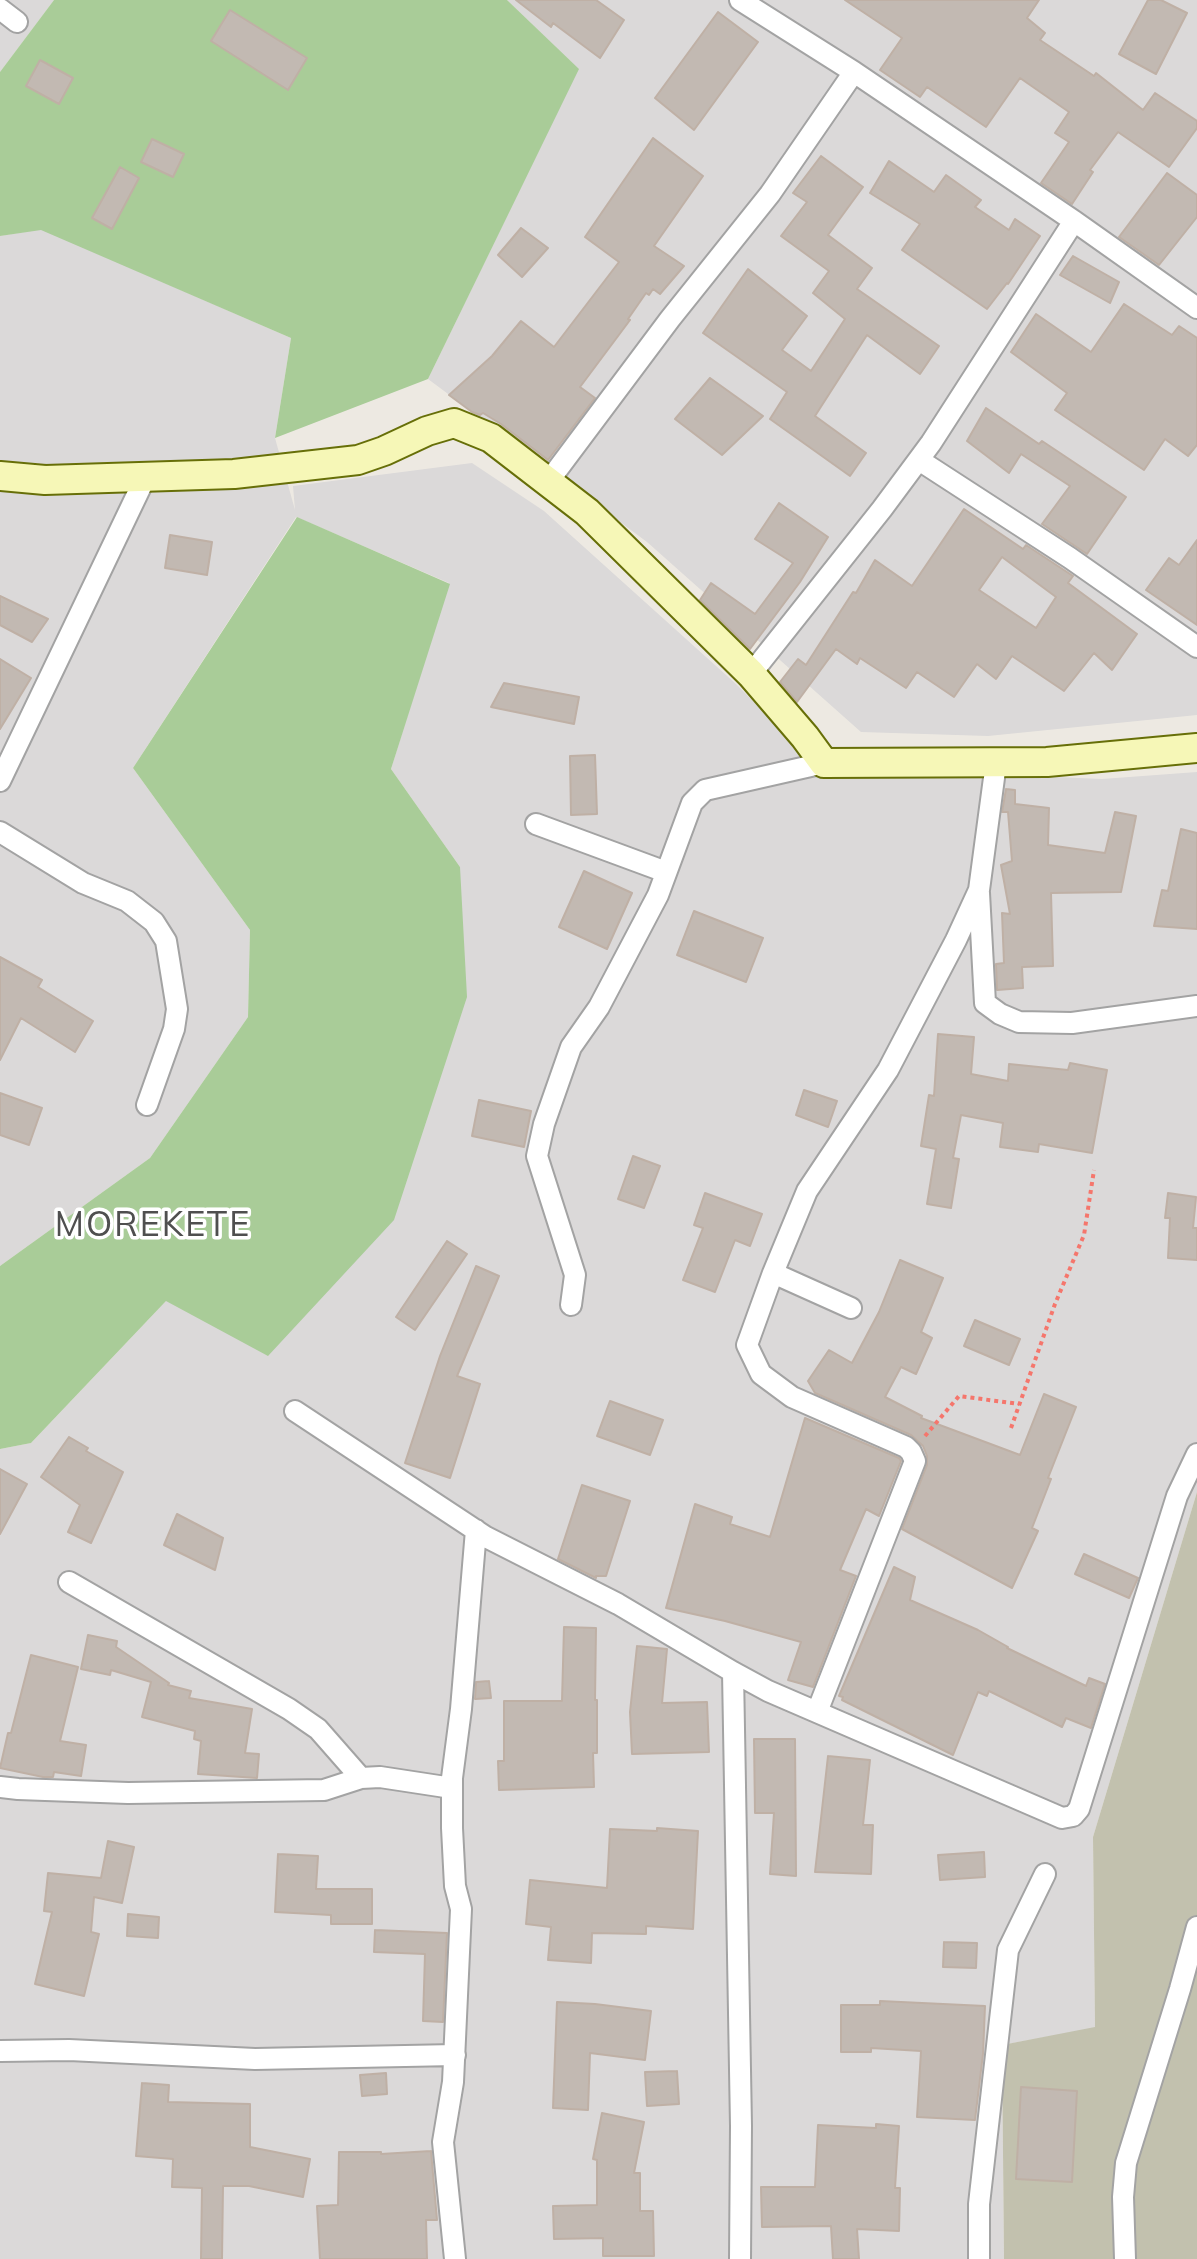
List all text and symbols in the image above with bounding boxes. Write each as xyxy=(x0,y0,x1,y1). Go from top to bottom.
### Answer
district label: MOREKETE xyxy=(55,1206,251,1246)

